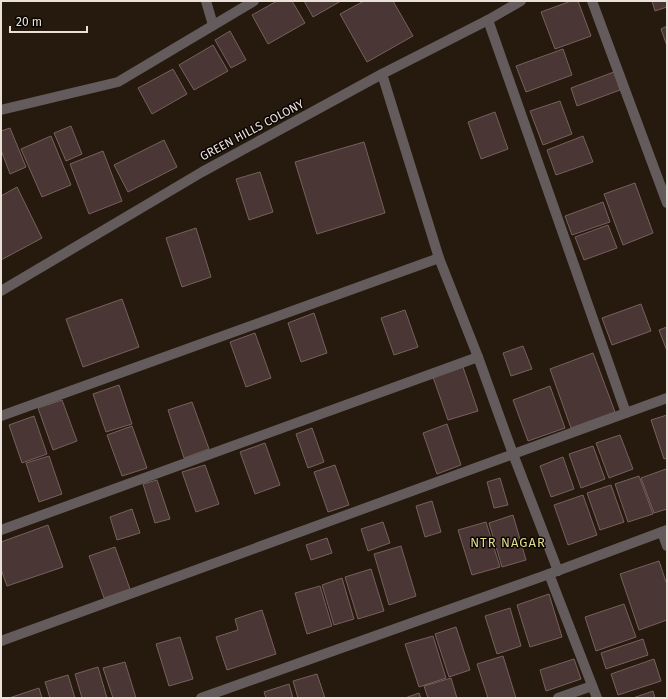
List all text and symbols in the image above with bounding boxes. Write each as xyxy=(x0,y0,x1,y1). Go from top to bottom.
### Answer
scale bar xyxy=(10,8,87,34)
text: 20 m xyxy=(16,15,42,29)
street label: GREEN HILLS COLONY xyxy=(198,97,307,163)
district label: NTR NAGAR xyxy=(470,535,546,550)

